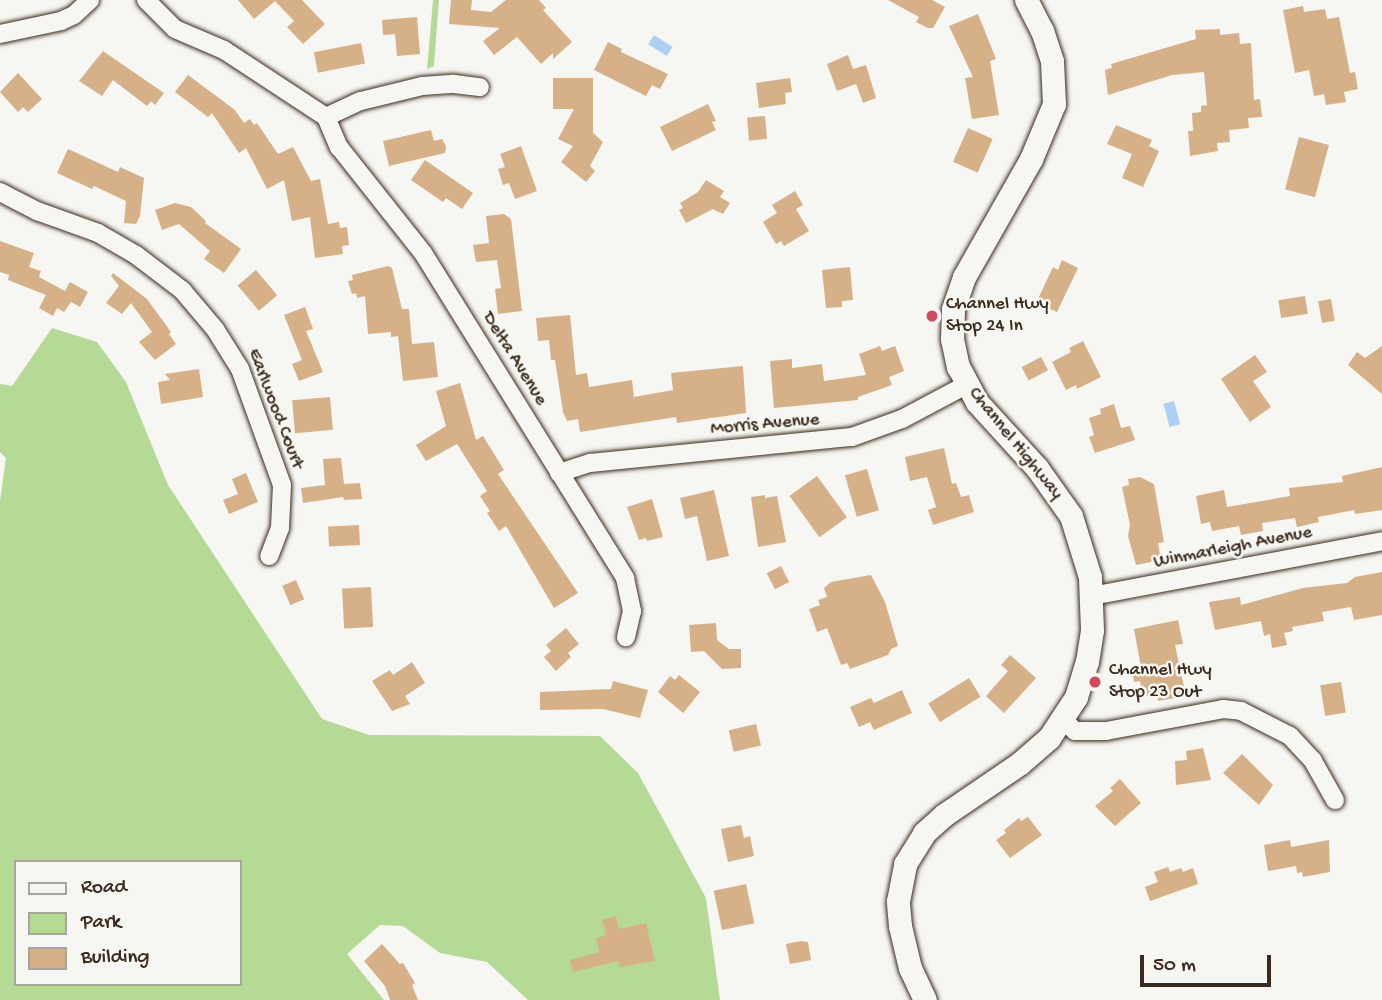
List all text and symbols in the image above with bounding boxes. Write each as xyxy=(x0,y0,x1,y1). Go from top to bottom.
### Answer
place label: Channel Hwy Stop 24 In xyxy=(946,294,1049,338)
street label: Delta Avenue xyxy=(476,308,552,410)
marker: Channel Hwy Stop 24 In xyxy=(924,308,940,324)
street label: Earlwood Court xyxy=(242,346,308,472)
street label: Channel Highway xyxy=(963,383,1067,505)
street label: Morris Avenue xyxy=(710,409,820,441)
street label: Winmarleigh Avenue xyxy=(1152,521,1314,575)
place label: Channel Hwy Stop 23 Out xyxy=(1109,660,1212,704)
marker: Channel Hwy Stop 23 Out xyxy=(1087,674,1103,690)
legend xyxy=(14,860,242,986)
text: Road xyxy=(81,876,127,901)
text: Park xyxy=(81,911,121,936)
scale bar xyxy=(1144,940,1275,984)
text: Building xyxy=(81,946,150,971)
text: 50 m xyxy=(1153,954,1196,979)

